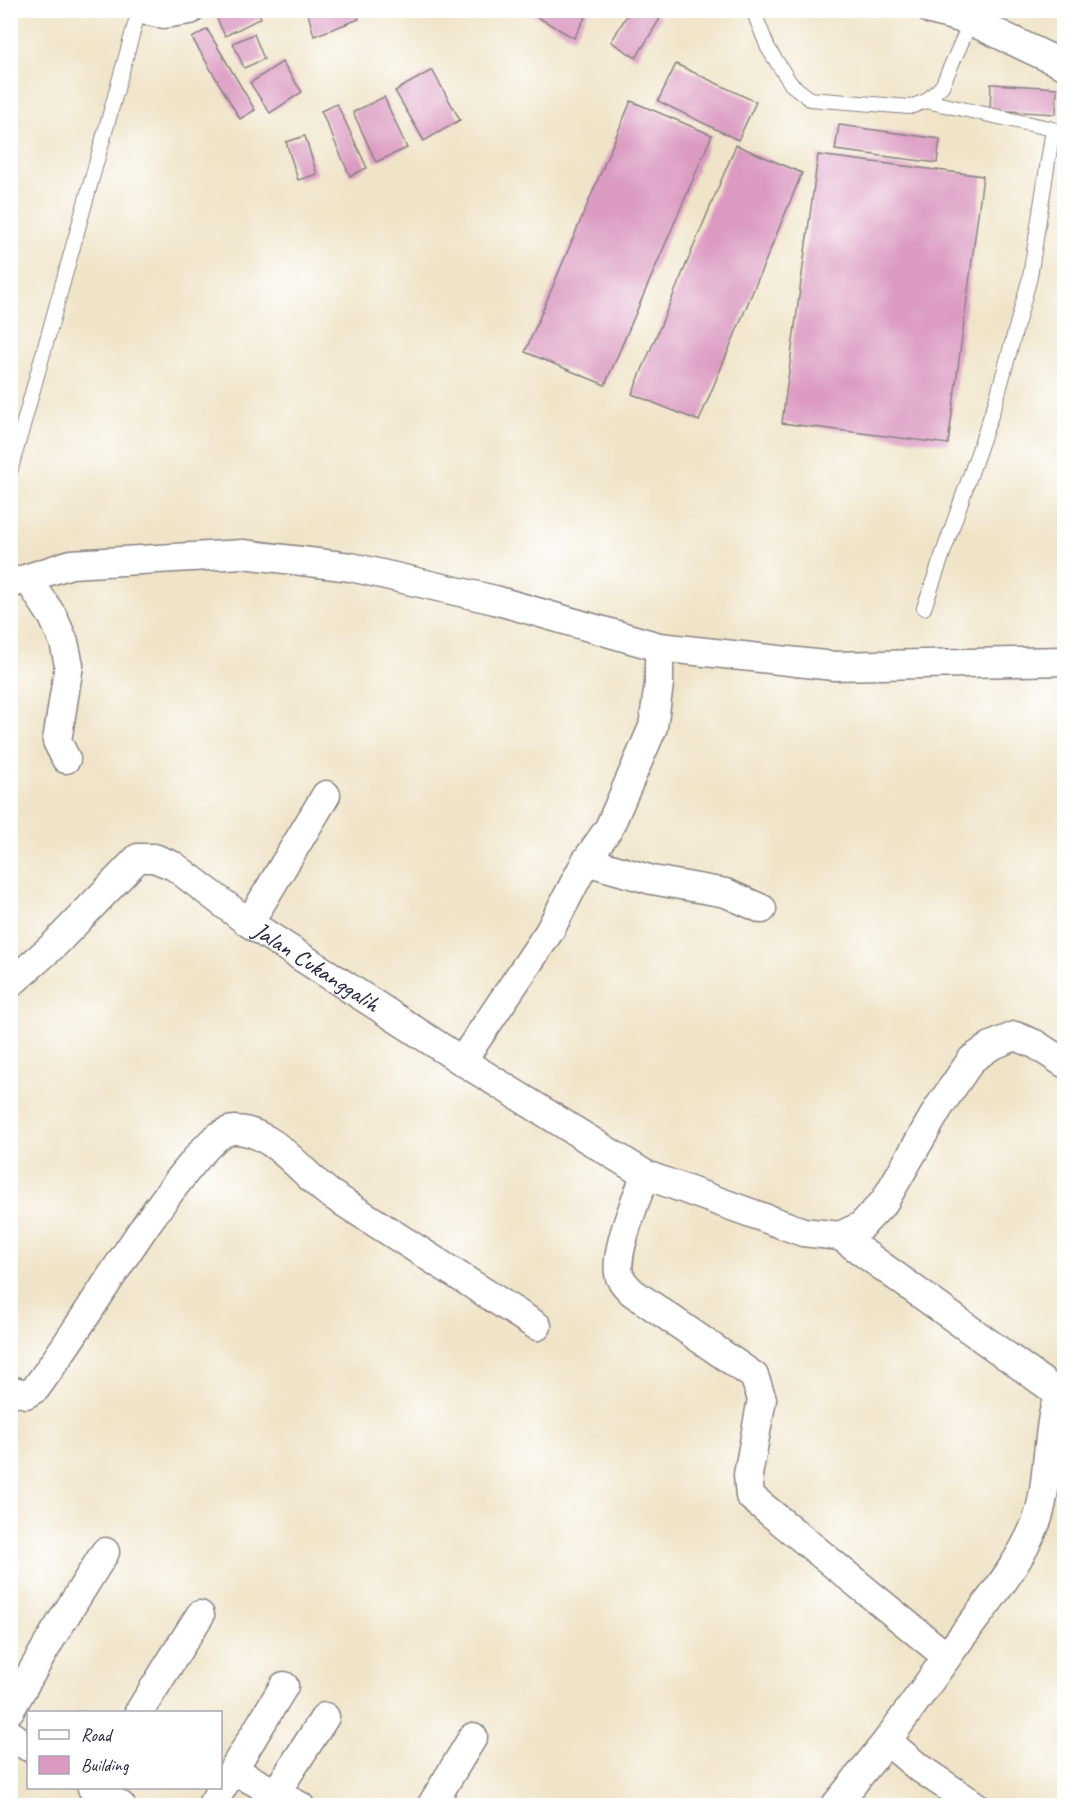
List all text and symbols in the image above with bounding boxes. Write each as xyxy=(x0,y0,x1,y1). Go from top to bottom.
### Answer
street label: Jalan Cukanggalih xyxy=(247,914,386,1019)
legend xyxy=(27,1711,222,1789)
text: Road xyxy=(81,1724,114,1746)
text: Building xyxy=(81,1754,130,1776)

